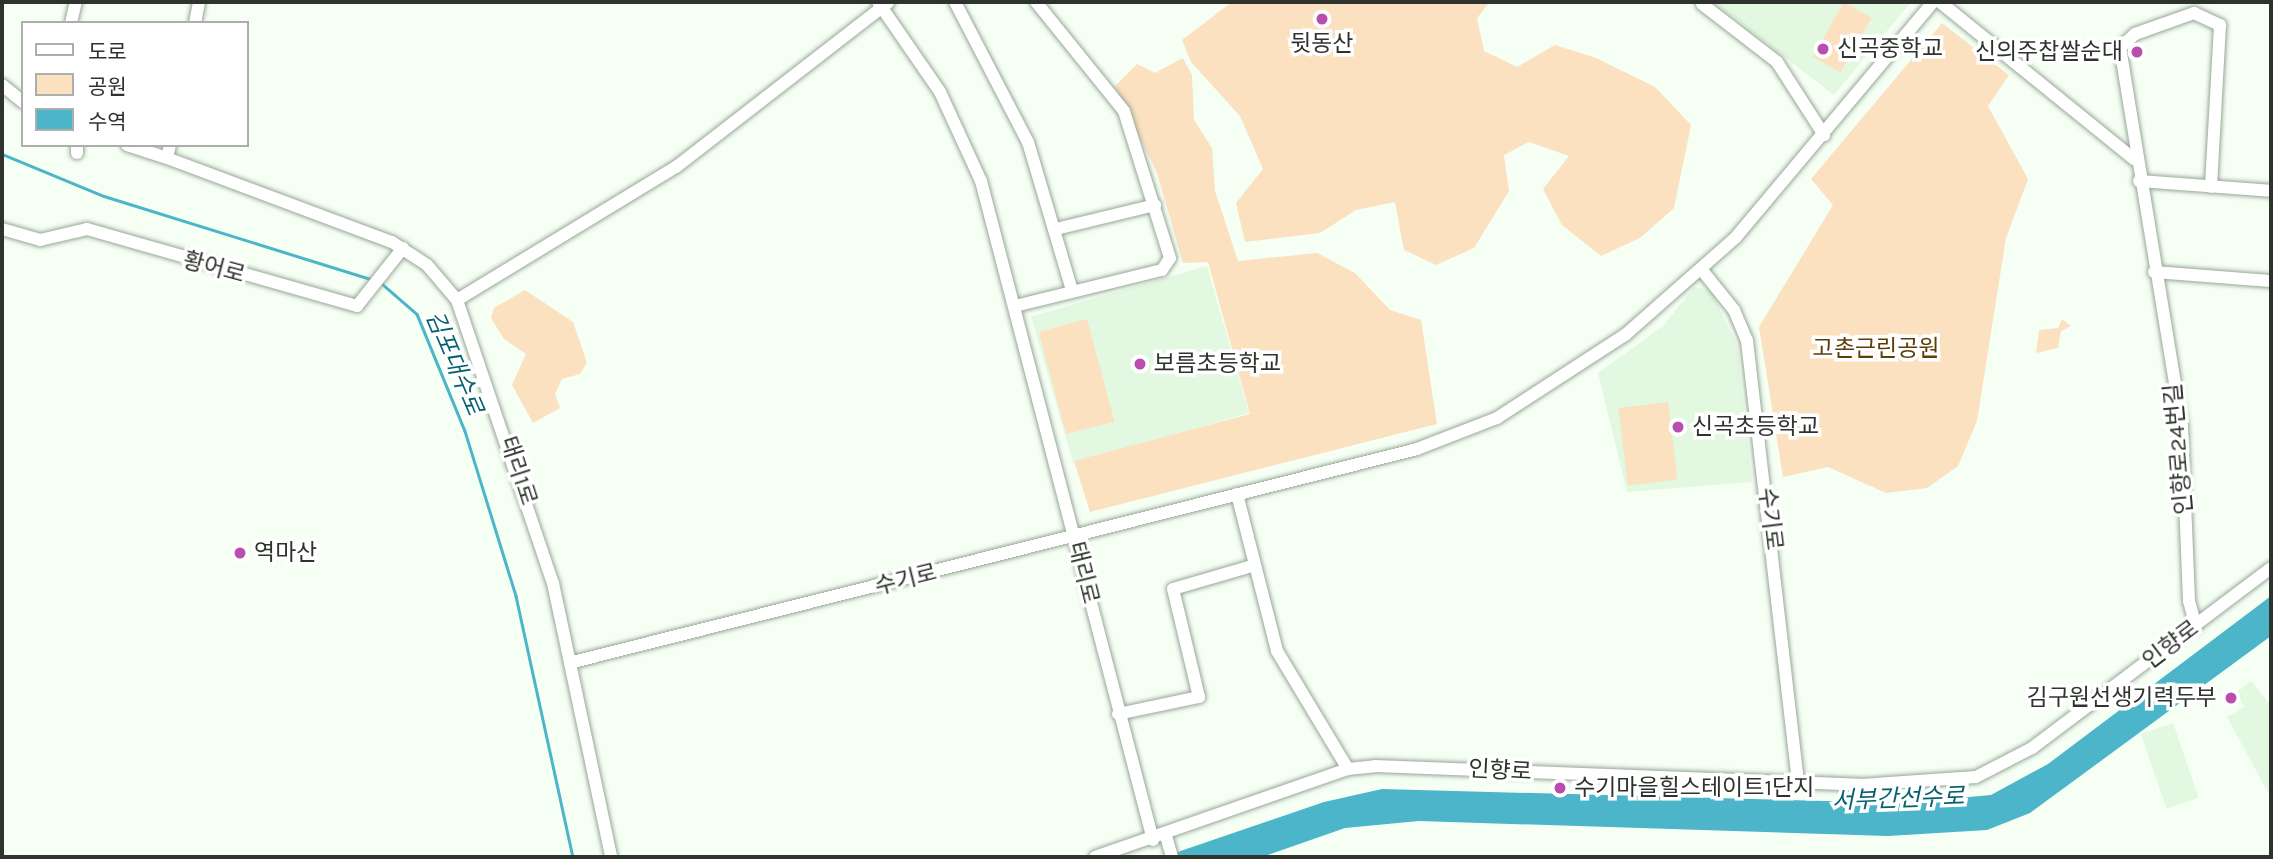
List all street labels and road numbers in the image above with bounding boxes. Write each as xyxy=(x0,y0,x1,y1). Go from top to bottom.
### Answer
street label: 황어로 xyxy=(180,246,248,290)
street label: 인향로24번길 xyxy=(2160,382,2198,516)
street label: 태리1로 xyxy=(494,433,542,509)
street label: 수기로 xyxy=(1752,486,1788,552)
street label: 태리로 xyxy=(1062,539,1104,607)
street label: 수기로 xyxy=(872,559,940,601)
street label: 인향로 xyxy=(2137,615,2205,675)
street label: 인향로 xyxy=(1468,756,1532,786)

